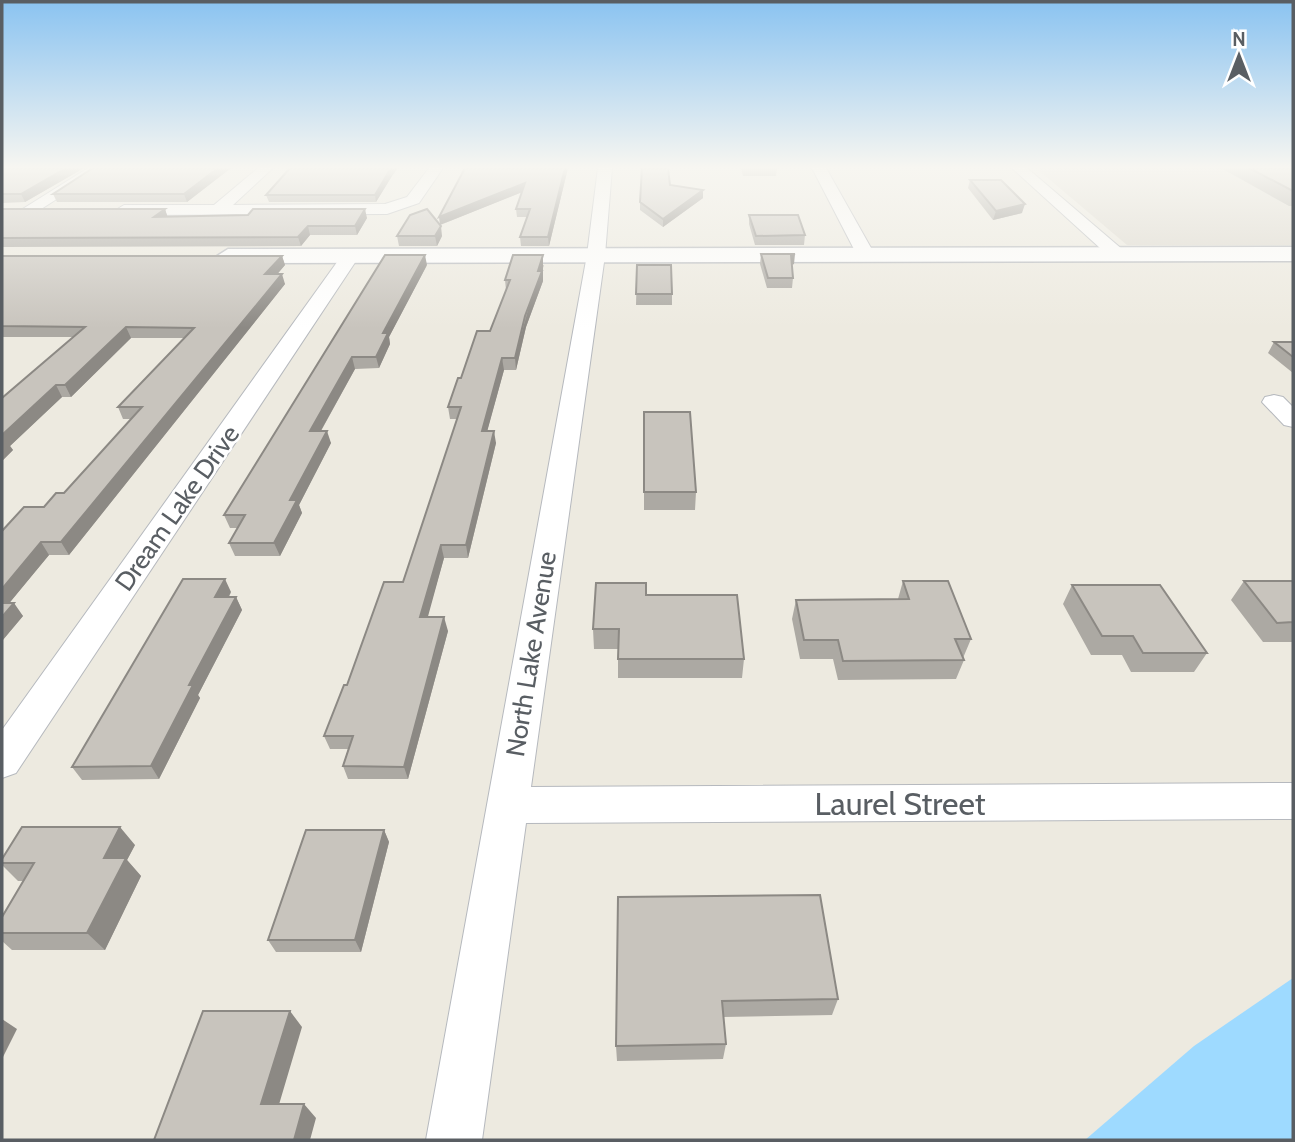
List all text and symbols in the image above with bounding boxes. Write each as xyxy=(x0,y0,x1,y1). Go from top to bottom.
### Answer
north arrow xyxy=(1204,21,1274,91)
text: N xyxy=(1232,28,1246,51)
street label: Dream Lake Drive xyxy=(108,419,246,597)
street label: North Lake Avenue xyxy=(499,549,563,759)
street label: Laurel Street xyxy=(814,784,986,823)

